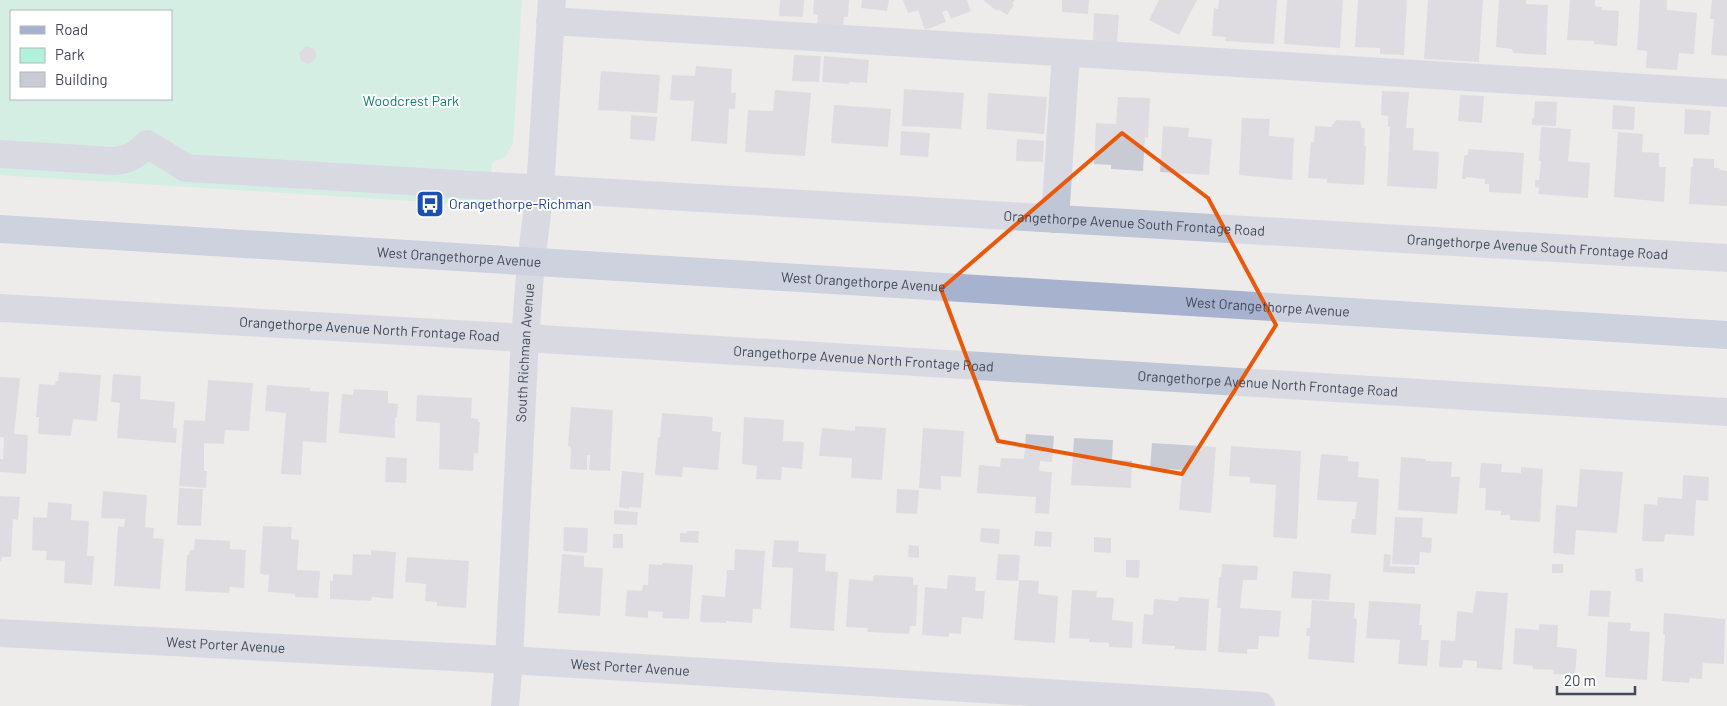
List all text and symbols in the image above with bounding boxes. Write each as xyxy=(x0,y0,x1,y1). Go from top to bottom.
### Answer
legend xyxy=(10,10,172,100)
text: Road xyxy=(55,20,88,38)
text: Park xyxy=(55,45,85,63)
text: Building xyxy=(55,70,108,88)
park label: Woodcrest Park xyxy=(363,92,459,109)
bus stop icon: Orangethorpe-Richman xyxy=(415,189,445,219)
place label: Orangethorpe-Richman xyxy=(449,195,591,212)
street label: Orangethorpe Avenue South Frontage Road xyxy=(1003,207,1265,239)
street label: Orangethorpe Avenue South Frontage Road xyxy=(1406,230,1669,263)
street label: West Orangethorpe Avenue xyxy=(376,243,542,270)
street label: West Orangethorpe Avenue xyxy=(781,268,946,295)
street label: South Richman Avenue xyxy=(512,282,537,423)
street label: West Orangethorpe Avenue xyxy=(1185,293,1350,320)
street label: Orangethorpe Avenue North Frontage Road xyxy=(239,313,500,345)
street label: Orangethorpe Avenue North Frontage Road xyxy=(733,342,994,375)
street label: Orangethorpe Avenue North Frontage Road xyxy=(1137,367,1398,400)
street label: West Porter Avenue xyxy=(166,633,286,656)
street label: West Porter Avenue xyxy=(570,655,690,679)
scale bar xyxy=(1557,664,1634,696)
text: 20 m xyxy=(1564,671,1596,689)

